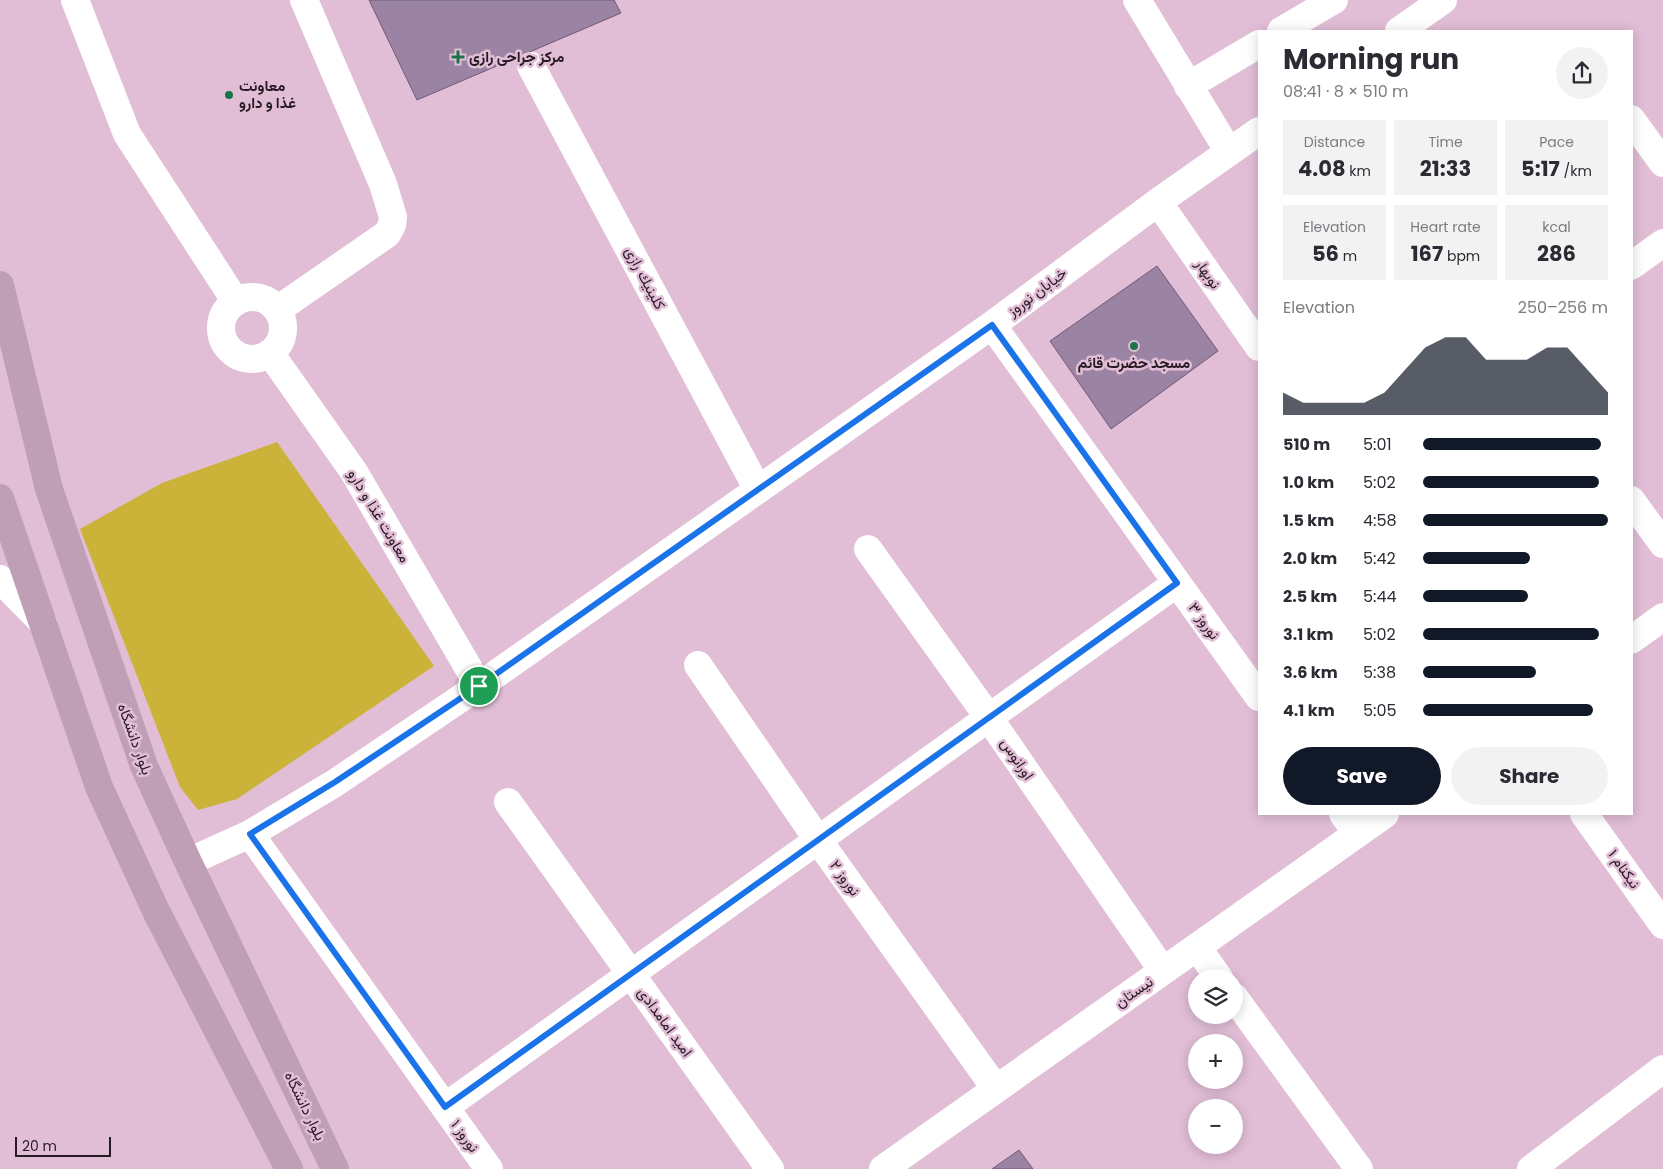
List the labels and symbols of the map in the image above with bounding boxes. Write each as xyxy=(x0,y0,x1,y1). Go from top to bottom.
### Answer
place label: مرکز جراحی رازی xyxy=(469,46,564,67)
marker: مرکز جراحی رازی xyxy=(451,50,465,64)
place label: معاونت غذا و دارو xyxy=(239,75,296,113)
marker: معاونت غذا و دارو xyxy=(223,89,235,101)
street label: كلينيك رازی xyxy=(620,243,671,313)
street label: نوبهار xyxy=(1190,254,1226,293)
street label: خیابان نوروز xyxy=(1002,262,1071,322)
marker: مسجد حضرت قائم xyxy=(1128,340,1140,352)
place label: مسجد حضرت قائم xyxy=(1078,352,1190,373)
street label: معاونت غذا و دارو xyxy=(343,465,416,566)
street label: نوروز ۳ xyxy=(1184,598,1225,644)
pin xyxy=(458,665,500,707)
street label: بلوار دانشگاه xyxy=(113,700,158,777)
street label: اورانوس xyxy=(996,734,1039,784)
street label: نیکنام ۱ xyxy=(1603,845,1646,893)
street label: نوروز ۲ xyxy=(825,856,866,900)
street label: نیستان xyxy=(1110,971,1157,1012)
street label: امید امامدادی xyxy=(633,983,698,1061)
street label: بلوار دانشگاه xyxy=(280,1068,331,1144)
street label: نوروز ۱ xyxy=(446,1115,484,1156)
scale bar xyxy=(15,1134,111,1157)

